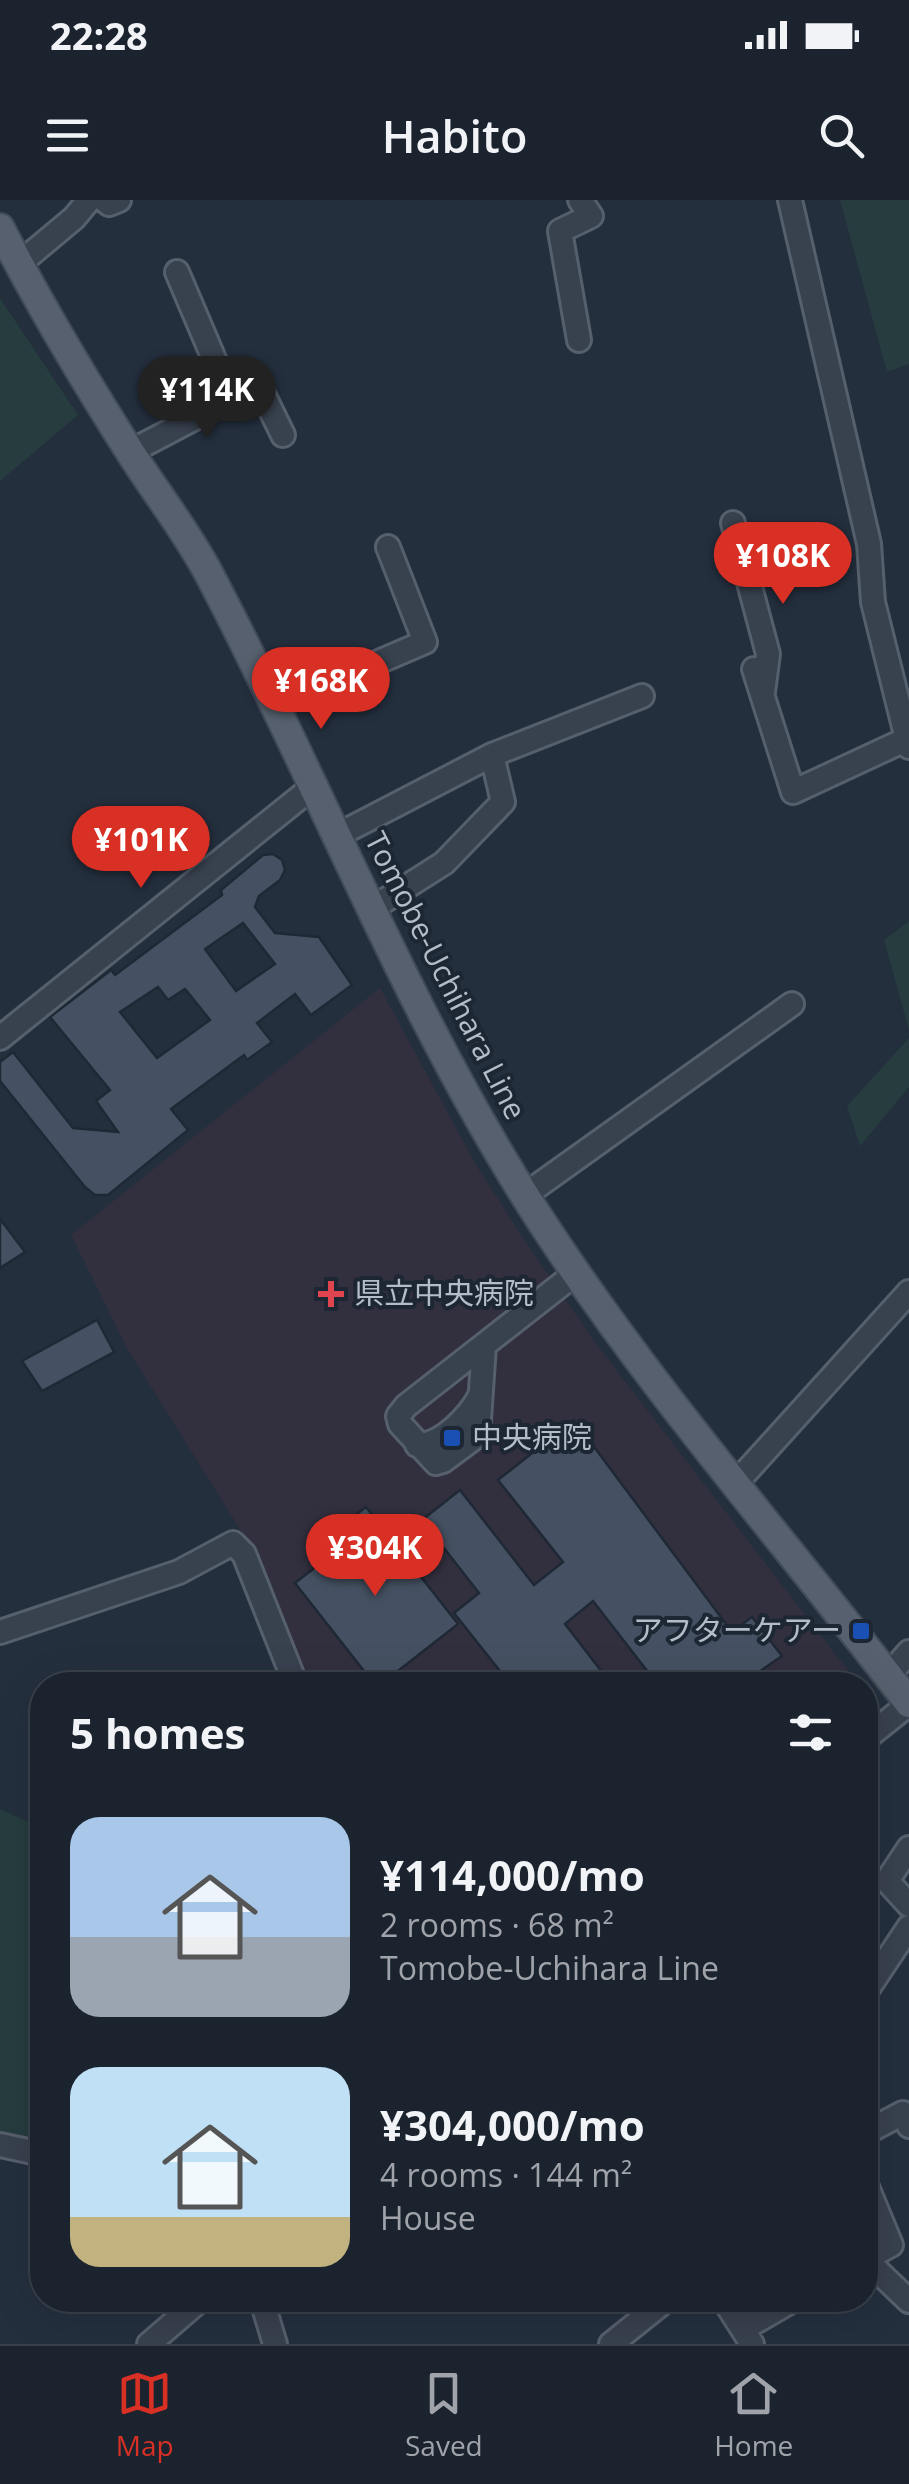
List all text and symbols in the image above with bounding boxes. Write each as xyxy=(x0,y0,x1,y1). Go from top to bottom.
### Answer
text: 22:28 xyxy=(50,9,148,61)
text: Habito xyxy=(382,105,527,166)
icon: menu xyxy=(40,108,95,163)
icon: search xyxy=(814,108,869,163)
pin: ¥114K xyxy=(137,356,277,441)
text: ¥114K xyxy=(160,367,254,410)
pin: ¥108K xyxy=(713,522,853,607)
text: ¥108K xyxy=(736,533,830,576)
pin: ¥168K xyxy=(251,647,391,732)
text: ¥168K xyxy=(274,658,368,701)
pin: ¥101K xyxy=(71,806,211,891)
text: ¥101K xyxy=(94,817,188,860)
street label: Tomobe-Uchihara Line xyxy=(356,824,537,1126)
place label: 県立中央病院 xyxy=(354,1272,534,1313)
marker: 県立中央病院 xyxy=(318,1281,344,1307)
place label: 中央病院 xyxy=(472,1416,592,1457)
marker: 中央病院 xyxy=(441,1427,463,1449)
pin: ¥304K xyxy=(305,1514,445,1599)
text: ¥304K xyxy=(328,1525,422,1568)
place label: アフターケアー xyxy=(633,1609,841,1650)
marker: アフターケアー xyxy=(850,1620,872,1642)
text: 5 homes xyxy=(70,1704,245,1761)
icon: filters xyxy=(783,1705,838,1760)
text: ¥114,000/mo xyxy=(380,1846,645,1903)
icon: home xyxy=(150,1857,270,1977)
text: 2 rooms · 68 m² xyxy=(380,1903,614,1946)
text: Tomobe-Uchihara Line xyxy=(380,1946,719,1989)
text: ¥304,000/mo xyxy=(380,2096,645,2153)
icon: home xyxy=(150,2107,270,2227)
text: 4 rooms · 144 m² xyxy=(380,2153,632,2196)
text: House xyxy=(380,2196,476,2239)
tab: Map xyxy=(116,2366,174,2464)
tab: Saved xyxy=(405,2366,483,2464)
tab: Home xyxy=(714,2366,793,2464)

